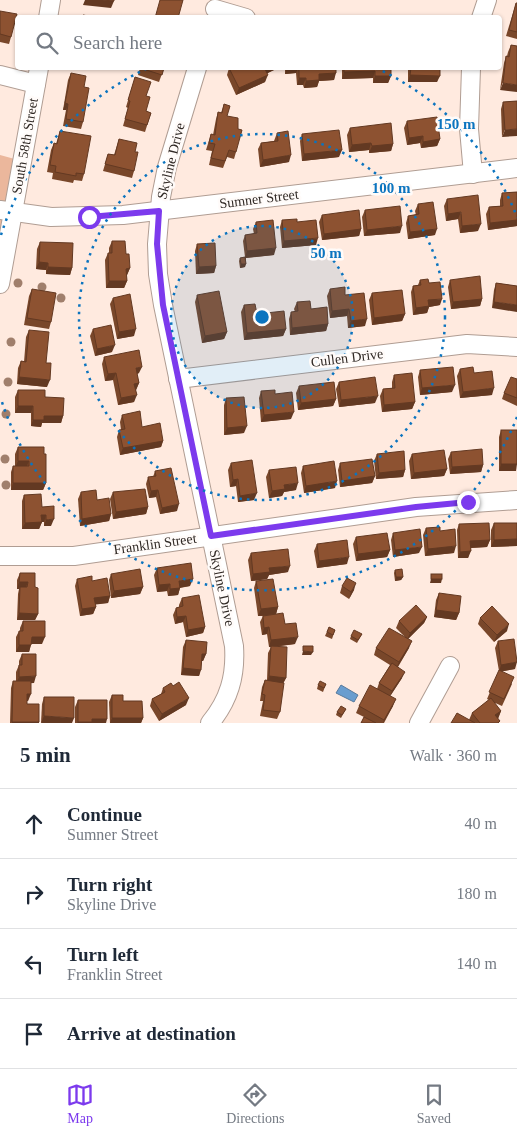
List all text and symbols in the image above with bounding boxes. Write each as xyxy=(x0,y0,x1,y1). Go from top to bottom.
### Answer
search box xyxy=(15,15,502,70)
icon: search xyxy=(33,29,61,57)
text: Search here xyxy=(73,32,162,53)
street label: South 58th Street xyxy=(9,97,41,195)
text: 150 m xyxy=(437,116,476,132)
street label: Skyline Drive xyxy=(154,121,188,201)
text: 100 m xyxy=(372,180,411,196)
street label: Sumner Street xyxy=(219,187,300,211)
route start xyxy=(78,206,101,229)
text: 50 m xyxy=(310,245,342,261)
centre of rings xyxy=(253,308,271,326)
street label: Cullen Drive xyxy=(310,346,384,370)
route end xyxy=(457,491,480,514)
street label: Franklin Street xyxy=(113,531,198,557)
street label: Skyline Drive xyxy=(207,548,237,628)
text: 5 min xyxy=(20,743,71,767)
text: Walk · 360 m xyxy=(410,747,497,764)
text: Continue xyxy=(67,804,142,825)
icon: ahead xyxy=(20,810,48,838)
text: 40 m xyxy=(465,815,497,832)
text: Sumner Street xyxy=(67,826,158,843)
text: Turn right xyxy=(67,874,152,895)
icon: right xyxy=(20,880,48,908)
text: 180 m xyxy=(457,885,497,902)
text: Skyline Drive xyxy=(67,896,156,913)
text: Turn left xyxy=(67,944,139,965)
icon: left xyxy=(20,950,48,978)
text: 140 m xyxy=(457,955,497,972)
text: Franklin Street xyxy=(67,966,163,983)
icon: arrive xyxy=(20,1020,48,1048)
text: Arrive at destination xyxy=(67,1023,236,1044)
tab: Map xyxy=(66,1081,94,1127)
tab: Directions xyxy=(226,1081,285,1127)
tab: Saved xyxy=(417,1081,451,1127)

